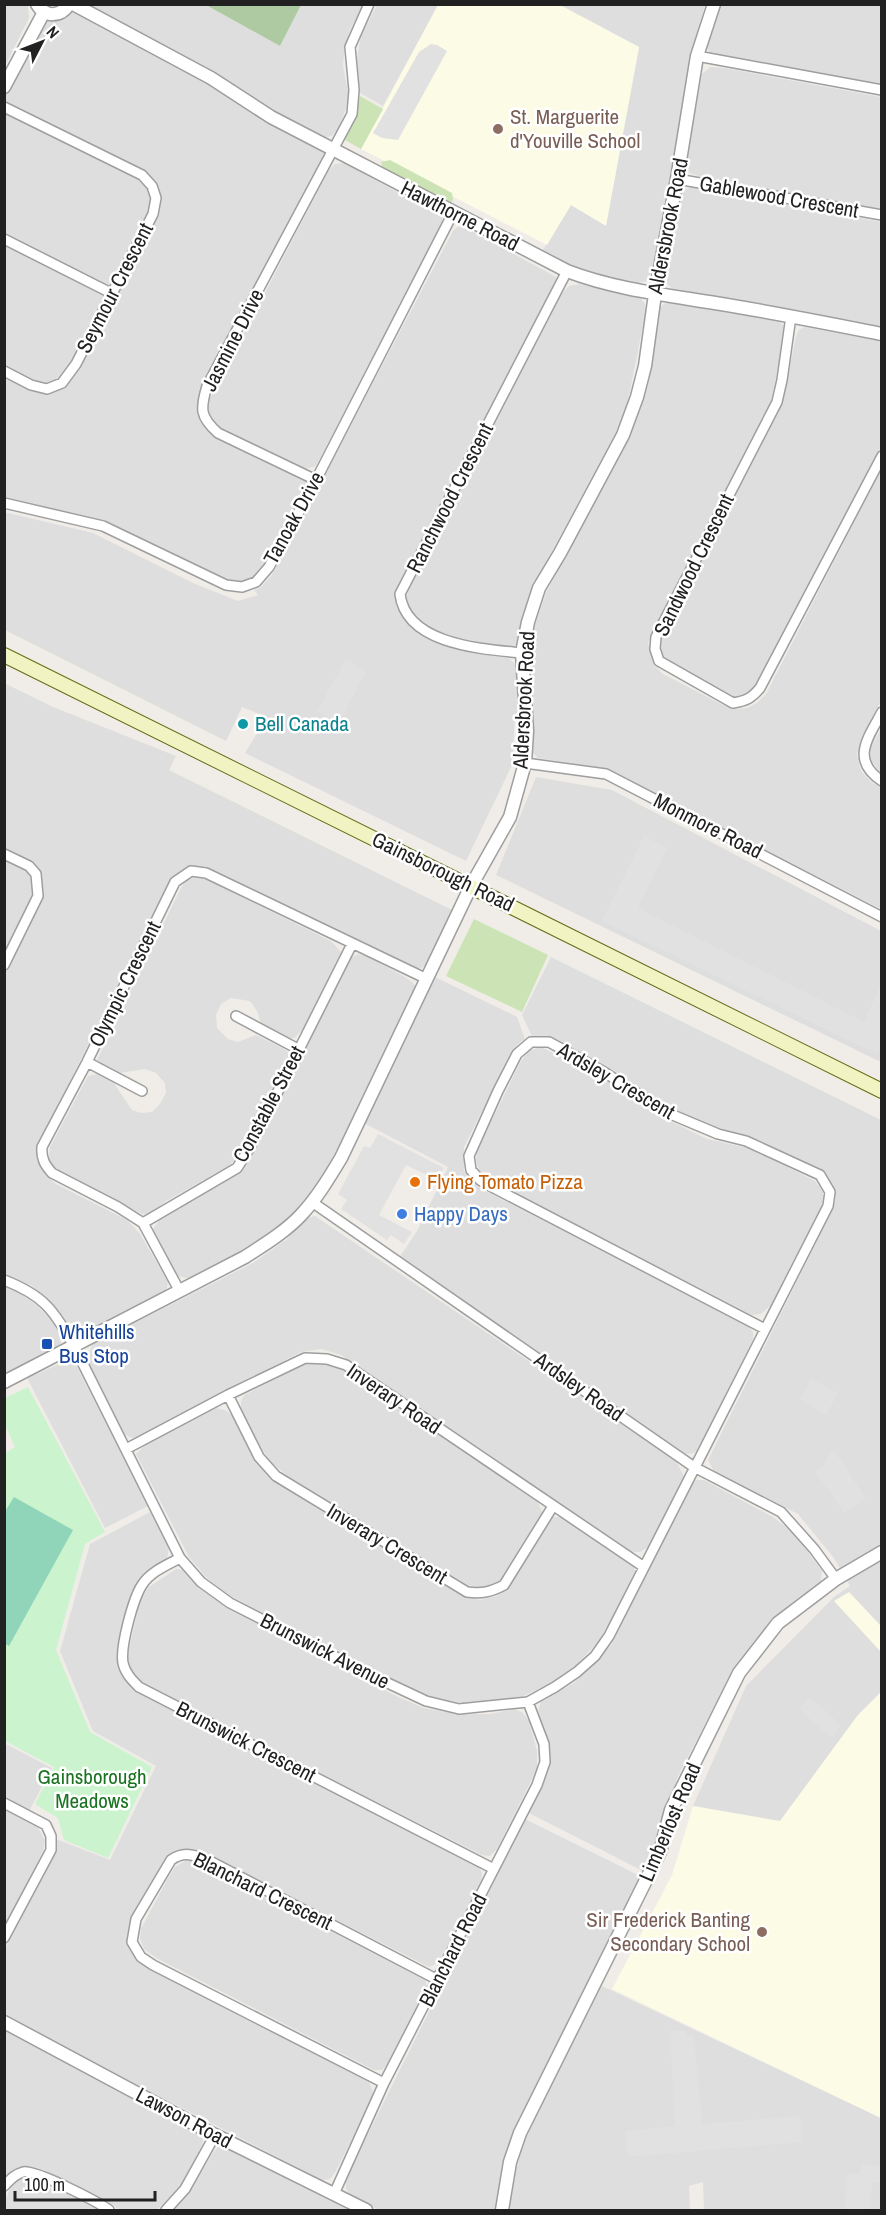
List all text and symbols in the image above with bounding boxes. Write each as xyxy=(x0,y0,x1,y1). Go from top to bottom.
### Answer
north arrow xyxy=(12,12,72,72)
text: N xyxy=(42,21,64,43)
place label: St. Marguerite d'Youville School xyxy=(510,102,640,155)
marker: St. Marguerite d'Youville School xyxy=(491,122,505,136)
street label: Aldersbrook Road xyxy=(640,155,695,297)
street label: Gablewood Crescent xyxy=(697,168,861,225)
street label: Hawthorne Road xyxy=(396,173,524,258)
street label: Seymour Crescent xyxy=(69,217,160,358)
street label: Jasmine Drive xyxy=(194,284,271,396)
street label: Ranchwood Crescent xyxy=(399,418,500,578)
street label: Tanoak Drive xyxy=(256,466,331,569)
street label: Sandwood Crescent xyxy=(647,489,741,641)
street label: Aldersbrook Road xyxy=(505,630,542,771)
place label: Bell Canada xyxy=(255,709,349,738)
marker: Bell Canada xyxy=(236,717,250,731)
street label: Monmore Road xyxy=(649,786,768,865)
street label: Gainsborough Road xyxy=(367,825,519,919)
street label: Olympic Crescent xyxy=(82,916,168,1052)
street label: Ardsley Crescent xyxy=(551,1035,680,1126)
street label: Constable Street xyxy=(226,1040,312,1167)
place label: Flying Tomato Pizza xyxy=(427,1167,583,1196)
marker: Flying Tomato Pizza xyxy=(408,1175,422,1189)
place label: Happy Days xyxy=(414,1199,508,1228)
marker: Happy Days xyxy=(395,1207,409,1221)
place label: Whitehills Bus Stop xyxy=(59,1317,135,1370)
marker: Whitehills Bus Stop xyxy=(40,1337,54,1351)
street label: Ardsley Road xyxy=(528,1344,630,1428)
street label: Inverary Road xyxy=(341,1356,447,1441)
street label: Inverary Crescent xyxy=(322,1496,453,1591)
street label: Brunswick Avenue xyxy=(256,1606,395,1696)
street label: Brunswick Crescent xyxy=(171,1694,321,1789)
street label: Limberlost Road xyxy=(632,1758,708,1886)
park label: Gainsborough Meadows xyxy=(37,1762,147,1815)
street label: Blanchard Crescent xyxy=(189,1844,338,1937)
street label: Blanchard Road xyxy=(412,1888,494,2011)
place label: Sir Frederick Banting Secondary School xyxy=(586,1905,750,1958)
marker: Sir Frederick Banting Secondary School xyxy=(755,1925,769,1939)
street label: Lawson Road xyxy=(131,2080,238,2155)
scale bar xyxy=(15,2164,154,2202)
text: 100 m xyxy=(24,2172,65,2197)

